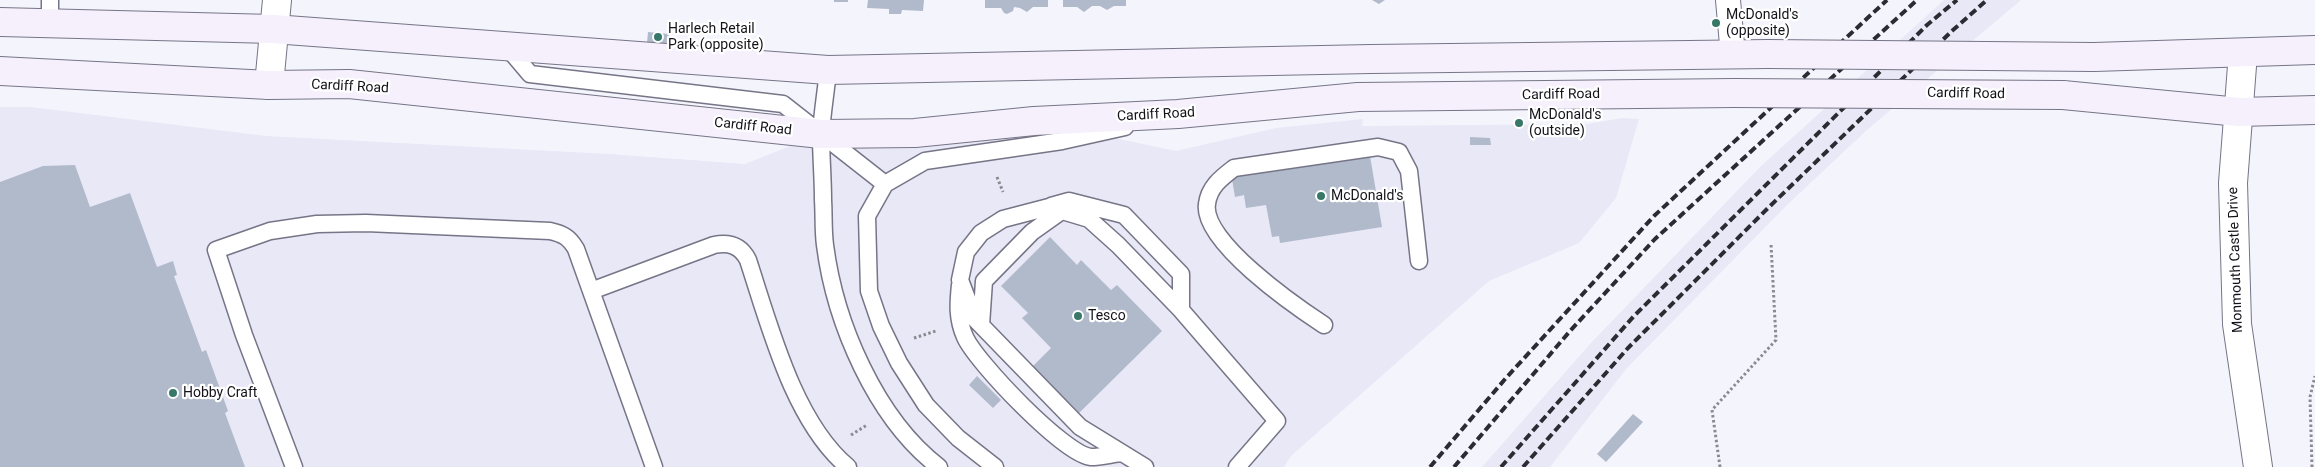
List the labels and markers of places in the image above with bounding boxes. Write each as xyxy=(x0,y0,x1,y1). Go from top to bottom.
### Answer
place label: McDonald's (opposite) xyxy=(1726,7,1798,40)
marker: McDonald's (opposite) xyxy=(1710,17,1722,29)
place label: Harlech Retail Park (opposite) xyxy=(668,21,764,54)
marker: Harlech Retail Park (opposite) xyxy=(652,31,664,43)
place label: McDonald's (outside) xyxy=(1529,107,1601,140)
marker: McDonald's (outside) xyxy=(1513,117,1525,129)
place label: McDonald's xyxy=(1331,188,1403,204)
marker: McDonald's xyxy=(1315,190,1327,202)
place label: Tesco xyxy=(1088,308,1126,324)
marker: Tesco xyxy=(1072,310,1084,322)
place label: Hobby Craft xyxy=(183,385,257,401)
marker: Hobby Craft xyxy=(167,387,179,399)

